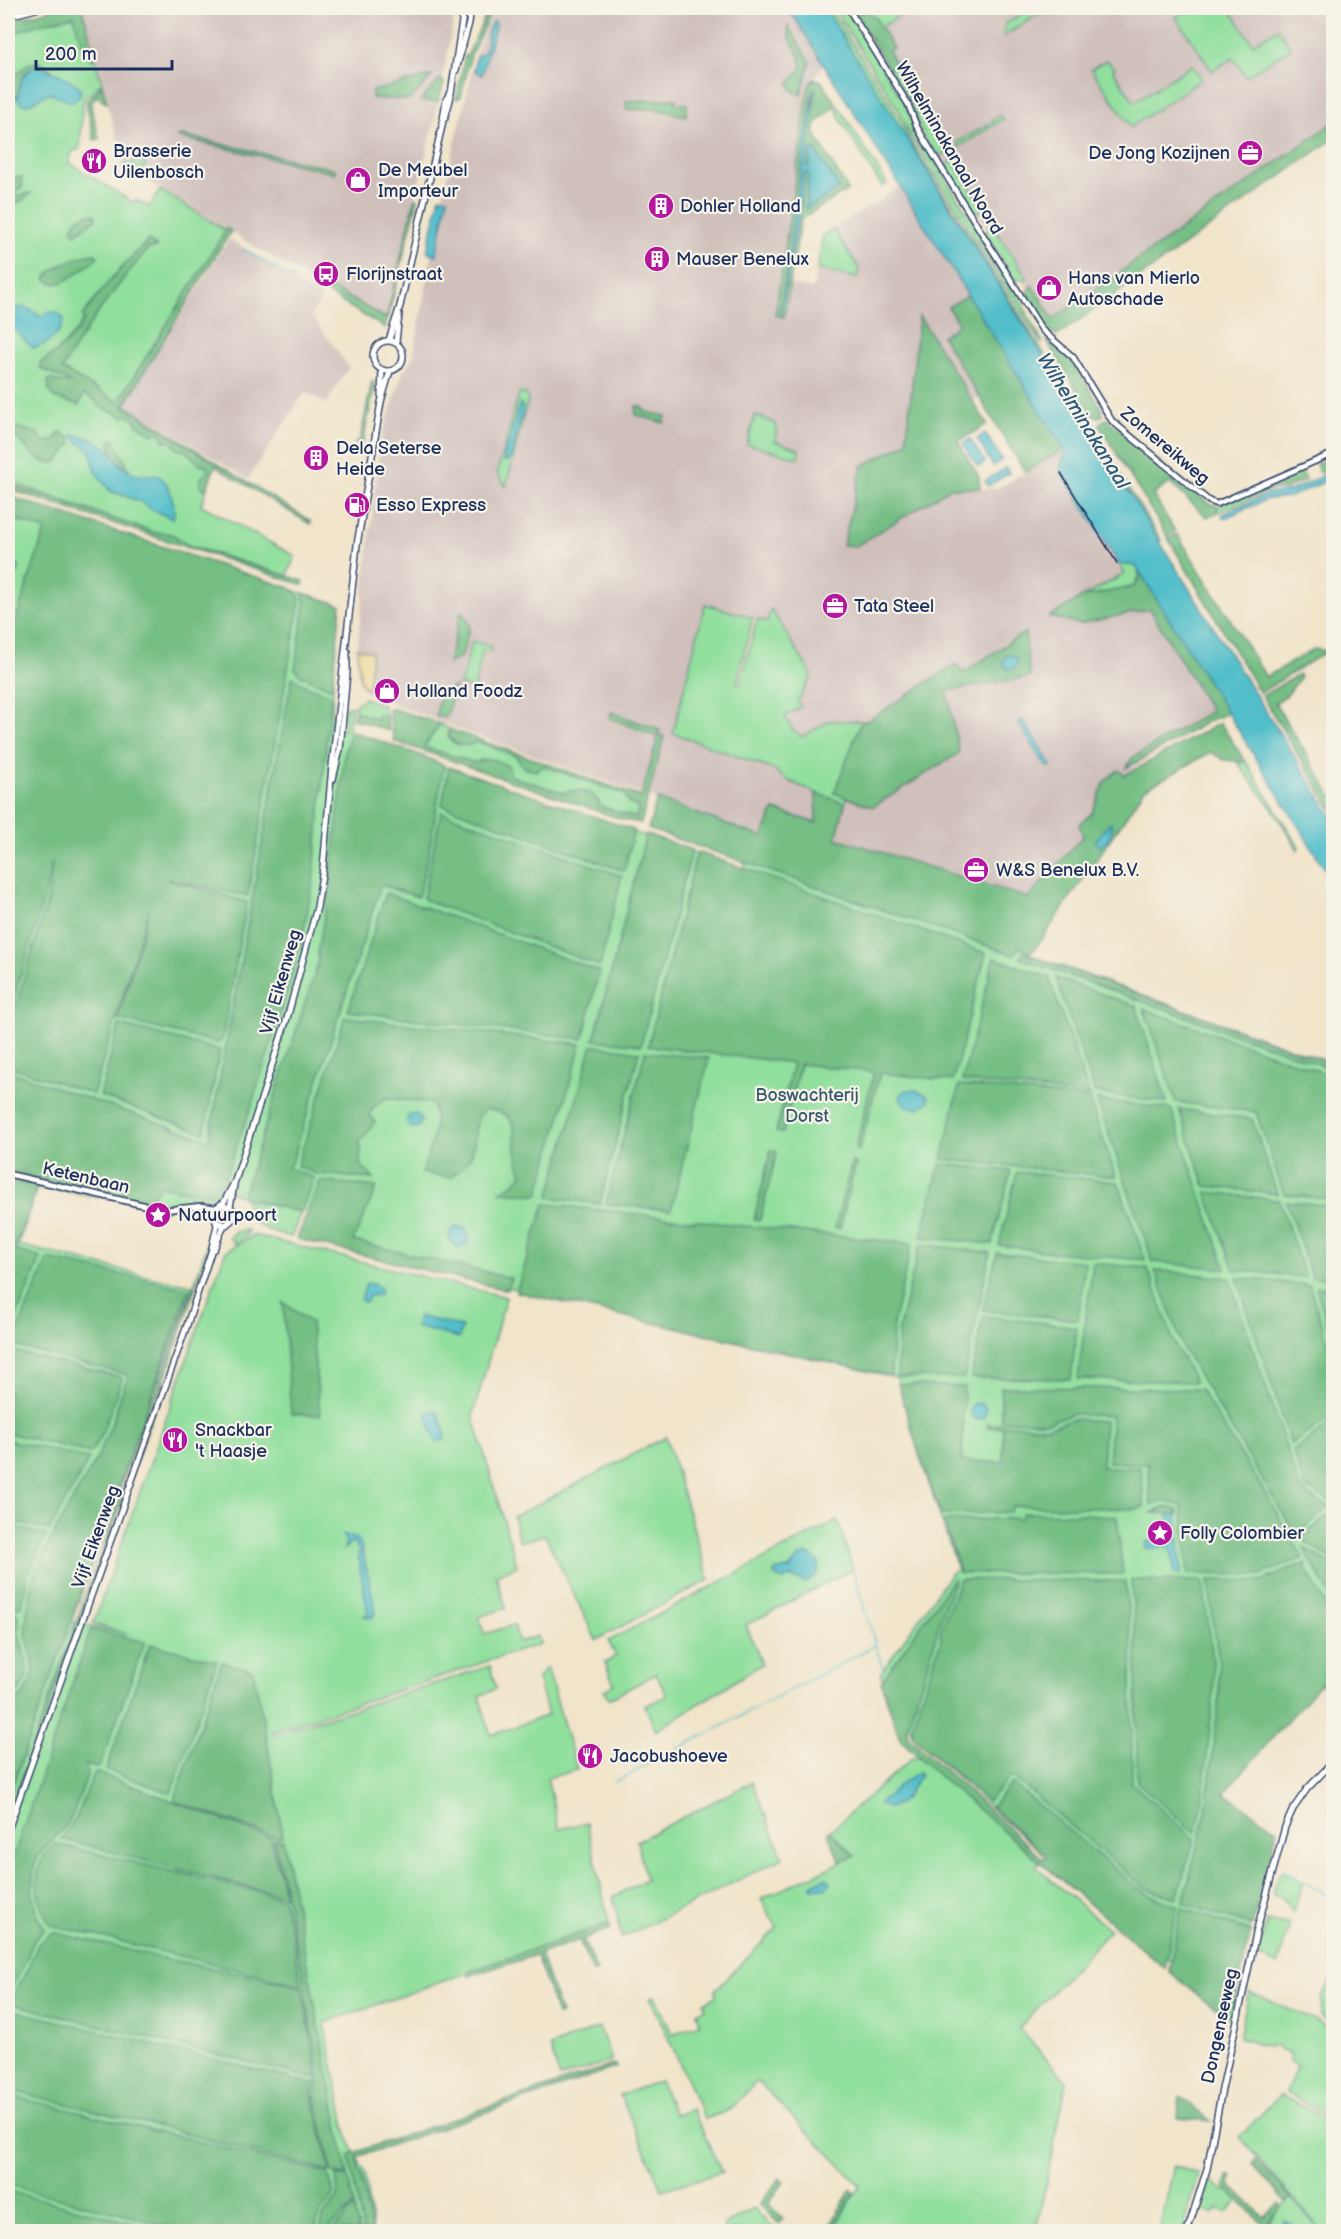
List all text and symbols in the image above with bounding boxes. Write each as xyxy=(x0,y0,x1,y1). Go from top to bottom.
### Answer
scale bar xyxy=(36,33,172,71)
text: 200 m xyxy=(45,44,97,65)
street label: Wilhelminakanaal Noord xyxy=(891,58,1007,238)
office icon: De Jong Kozijnen xyxy=(1235,138,1265,168)
place label: Brasserie Uilenbosch xyxy=(113,141,204,183)
place label: De Jong Kozijnen xyxy=(1088,143,1230,164)
restaurant icon: Brasserie Uilenbosch xyxy=(79,146,109,176)
place label: De Meubel Importeur xyxy=(378,160,467,202)
shop icon: De Meubel Importeur xyxy=(343,165,373,195)
building icon: Dohler Holland xyxy=(646,191,676,221)
place label: Dohler Holland xyxy=(680,196,801,217)
building icon: Mauser Benelux xyxy=(642,244,672,274)
place label: Mauser Benelux xyxy=(676,249,810,270)
bus stop icon: Florijnstraat xyxy=(311,259,341,289)
place label: Florijnstraat xyxy=(346,264,443,285)
place label: Hans van Mierlo Autoschade xyxy=(1068,268,1200,310)
shop icon: Hans van Mierlo Autoschade xyxy=(1034,273,1064,303)
water label: Wilhelminakanaal xyxy=(1031,348,1135,495)
street label: Zomereikweg xyxy=(1115,402,1214,489)
place label: Dela Seterse Heide xyxy=(336,438,442,480)
building icon: Dela Seterse Heide xyxy=(301,443,331,473)
fuel station icon: Esso Express xyxy=(342,490,372,520)
place label: Esso Express xyxy=(376,495,486,516)
office icon: Tata Steel xyxy=(820,591,850,621)
place label: Tata Steel xyxy=(854,596,934,617)
shop icon: Holland Foodz xyxy=(372,676,402,706)
place label: Holland Foodz xyxy=(406,681,523,702)
office icon: W&S Benelux B.V. xyxy=(961,855,991,885)
place label: W&S Benelux B.V. xyxy=(996,860,1139,881)
street label: Vijf Eikenweg xyxy=(256,927,306,1037)
park label: Boswachterij Dorst xyxy=(755,1085,859,1127)
street label: Ketenbaan xyxy=(40,1158,132,1198)
place icon: Natuurpoort xyxy=(143,1200,173,1230)
place label: Natuurpoort xyxy=(178,1205,277,1226)
place label: Snackbar 't Haasje xyxy=(195,1420,272,1462)
restaurant icon: Snackbar 't Haasje xyxy=(160,1425,190,1455)
street label: Vijf Eikenweg xyxy=(68,1483,124,1591)
place icon: Folly Colombier xyxy=(1145,1518,1175,1548)
place label: Folly Colombier xyxy=(1180,1523,1304,1544)
restaurant icon: Jacobushoeve xyxy=(575,1741,605,1771)
place label: Jacobushoeve xyxy=(610,1746,728,1767)
street label: Dongenseweg xyxy=(1198,1967,1242,2085)

